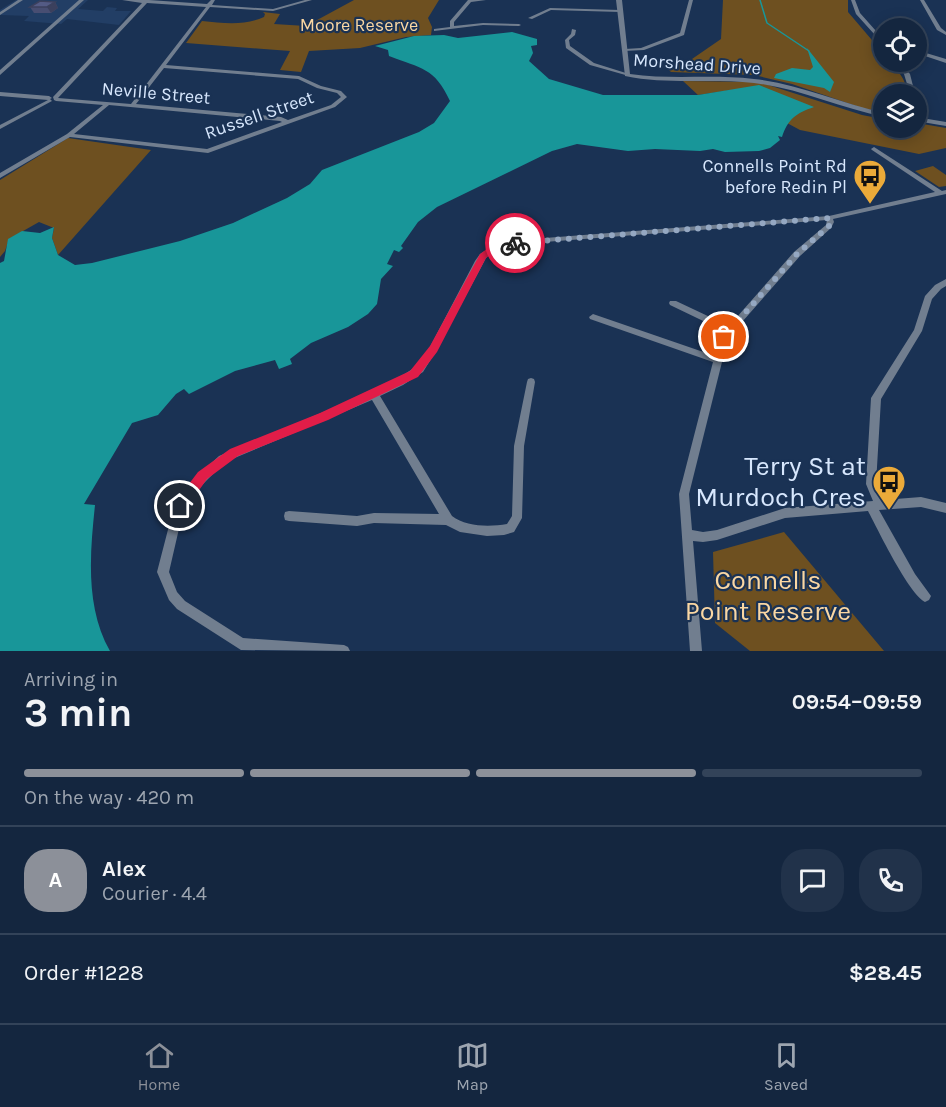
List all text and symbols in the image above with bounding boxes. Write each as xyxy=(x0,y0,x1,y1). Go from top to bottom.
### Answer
park label: Moore Reserve xyxy=(300,14,418,36)
map controls xyxy=(873,18,927,138)
button: locate xyxy=(873,18,927,72)
street label: Morshead Drive xyxy=(632,49,762,79)
street label: Neville Street xyxy=(101,77,211,109)
button: layers xyxy=(873,84,927,138)
street label: Russell Street xyxy=(202,86,317,144)
place label: Connells Point Rd before Redin Pl xyxy=(703,155,847,198)
bus stop icon: Connells Point Rd before Redin Pl xyxy=(852,158,888,205)
courier xyxy=(485,213,545,273)
icon: bike xyxy=(499,227,532,260)
pin xyxy=(698,311,749,362)
icon: bag xyxy=(707,320,740,353)
place label: Terry St at Murdoch Cres xyxy=(695,450,866,513)
bus stop icon: Terry St at Murdoch Cres xyxy=(871,464,907,511)
pin xyxy=(154,480,205,531)
icon: home xyxy=(163,489,196,522)
park label: Connells Point Reserve xyxy=(685,564,851,627)
text: Arriving in xyxy=(24,668,118,691)
text: 09:54–09:59 xyxy=(792,689,922,715)
text: 3 min xyxy=(24,690,132,736)
text: On the way · 420 m xyxy=(24,786,194,809)
button: chat xyxy=(781,849,844,912)
button: phone xyxy=(859,849,922,912)
text: Alex xyxy=(102,856,146,882)
text: A xyxy=(49,867,62,893)
text: Courier · 4.4 xyxy=(102,882,207,905)
text: Order #1228 xyxy=(24,960,144,986)
text: $28.45 xyxy=(849,960,922,986)
tab: Home xyxy=(138,1039,180,1094)
tab: Map xyxy=(456,1039,489,1094)
tab: Saved xyxy=(764,1039,808,1094)

